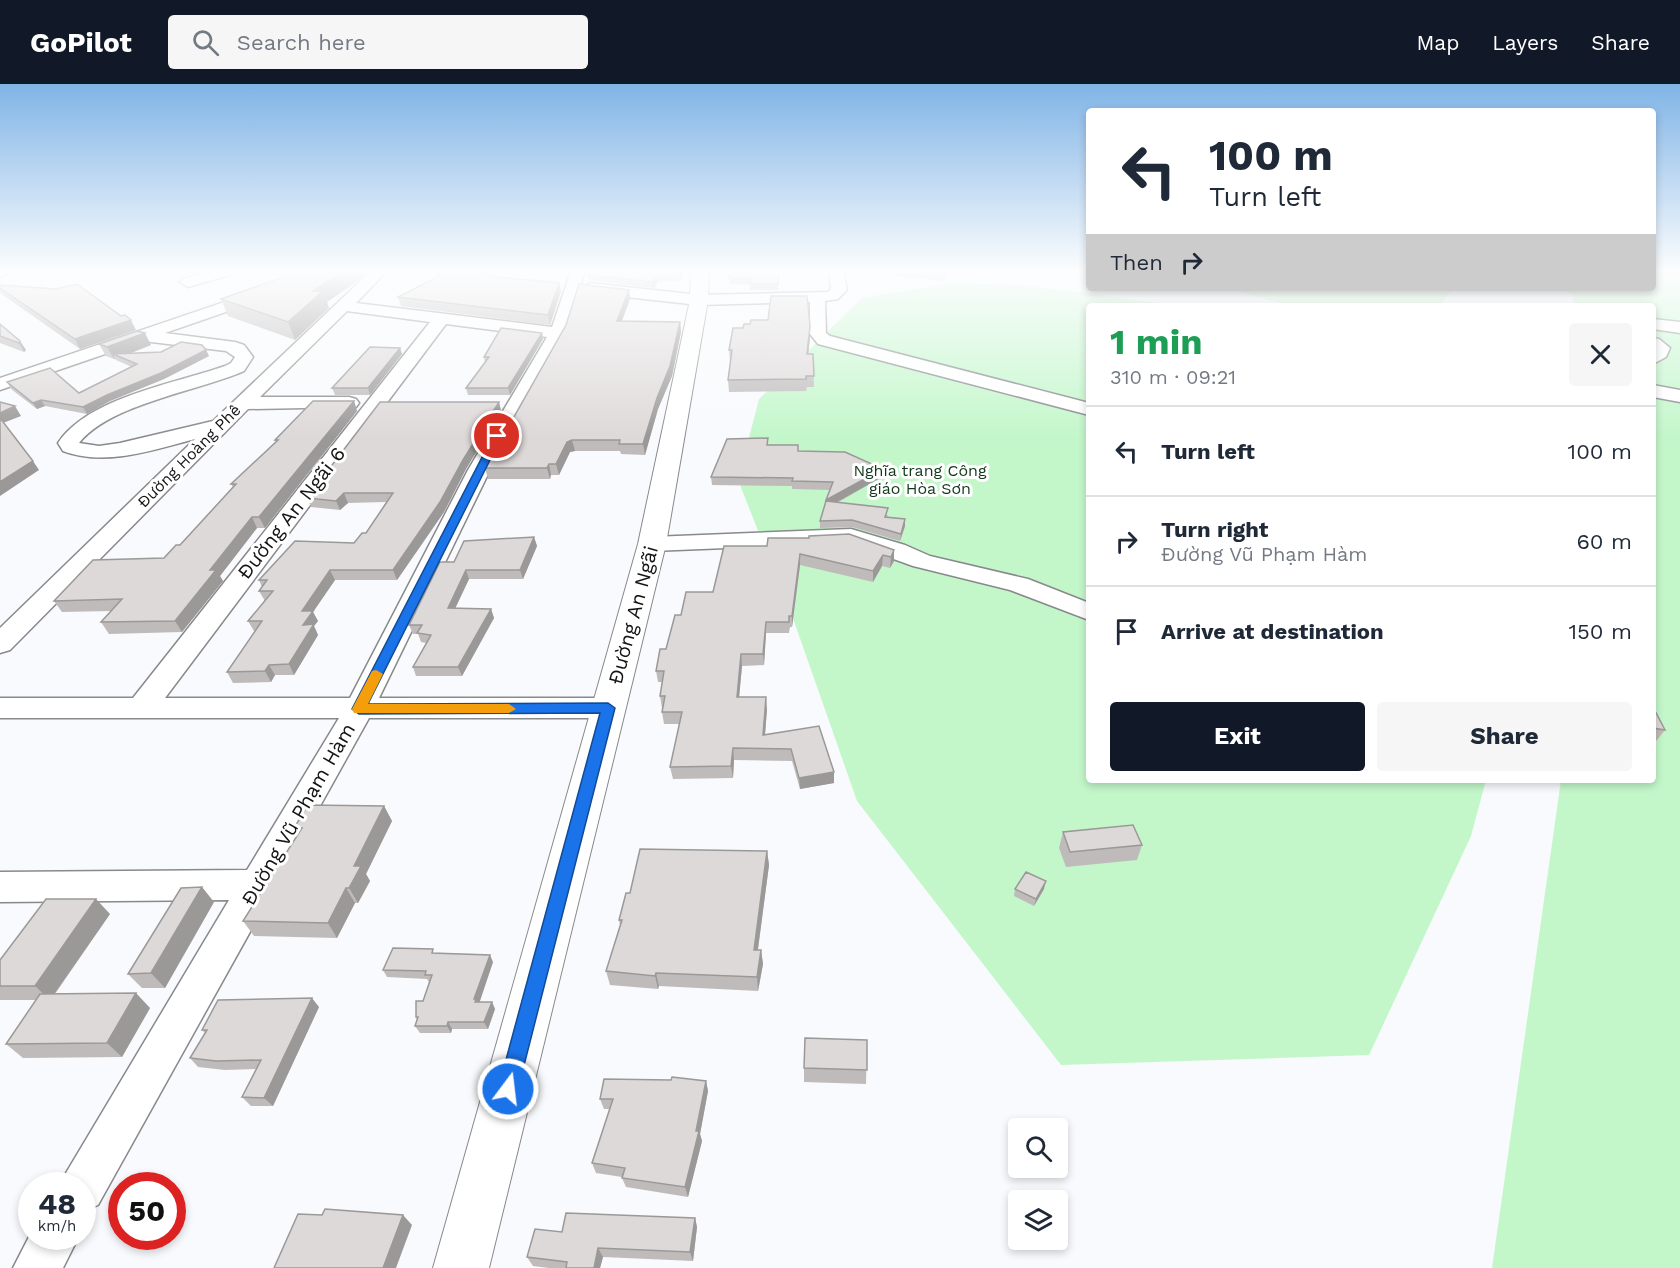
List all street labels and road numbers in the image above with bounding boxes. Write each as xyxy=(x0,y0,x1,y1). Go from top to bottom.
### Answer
street label: Đường Hoàng Phê xyxy=(133,400,245,512)
street label: Đường An Ngãi 6 xyxy=(232,442,350,584)
street label: Đường An Ngãi xyxy=(603,543,663,687)
street label: Đường Vũ Phạm Hàm xyxy=(236,719,360,909)

